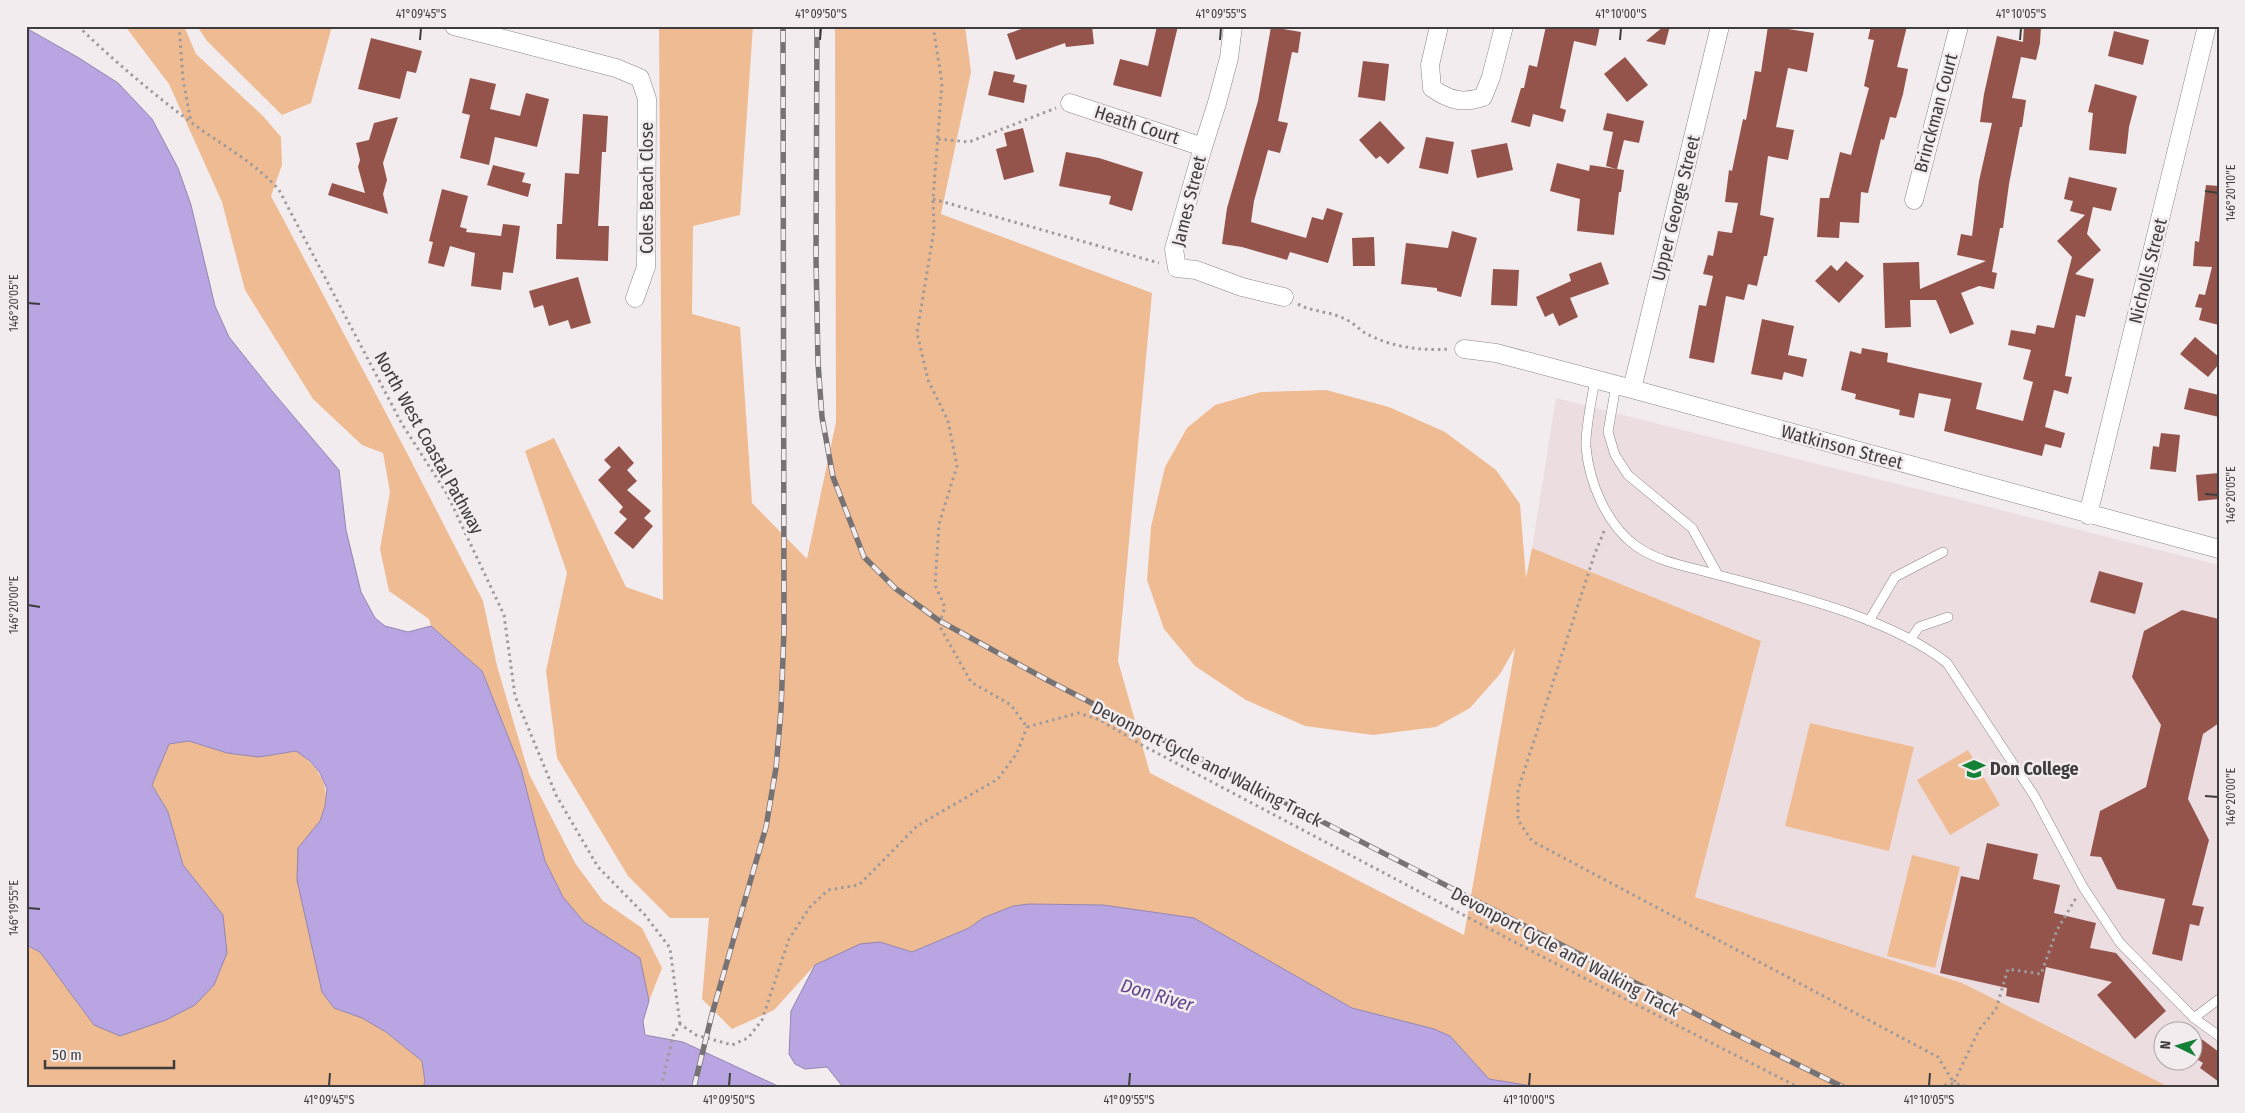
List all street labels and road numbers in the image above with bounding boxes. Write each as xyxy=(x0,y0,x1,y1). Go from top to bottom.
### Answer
street label: Brinckman Court xyxy=(1910,51,1962,175)
street label: Heath Court xyxy=(1092,101,1182,149)
street label: Coles Beach Close xyxy=(636,122,658,254)
street label: Upper George Street xyxy=(1647,133,1705,283)
street label: James Street xyxy=(1167,153,1211,249)
street label: Nicholls Street xyxy=(2124,216,2172,326)
street label: North West Coastal Pathway xyxy=(370,348,488,538)
street label: Watkinson Street xyxy=(1779,420,1905,474)
street label: Devonport Cycle and Walking Track xyxy=(1088,696,1326,832)
street label: Devonport Cycle and Walking Track xyxy=(1447,882,1683,1022)

